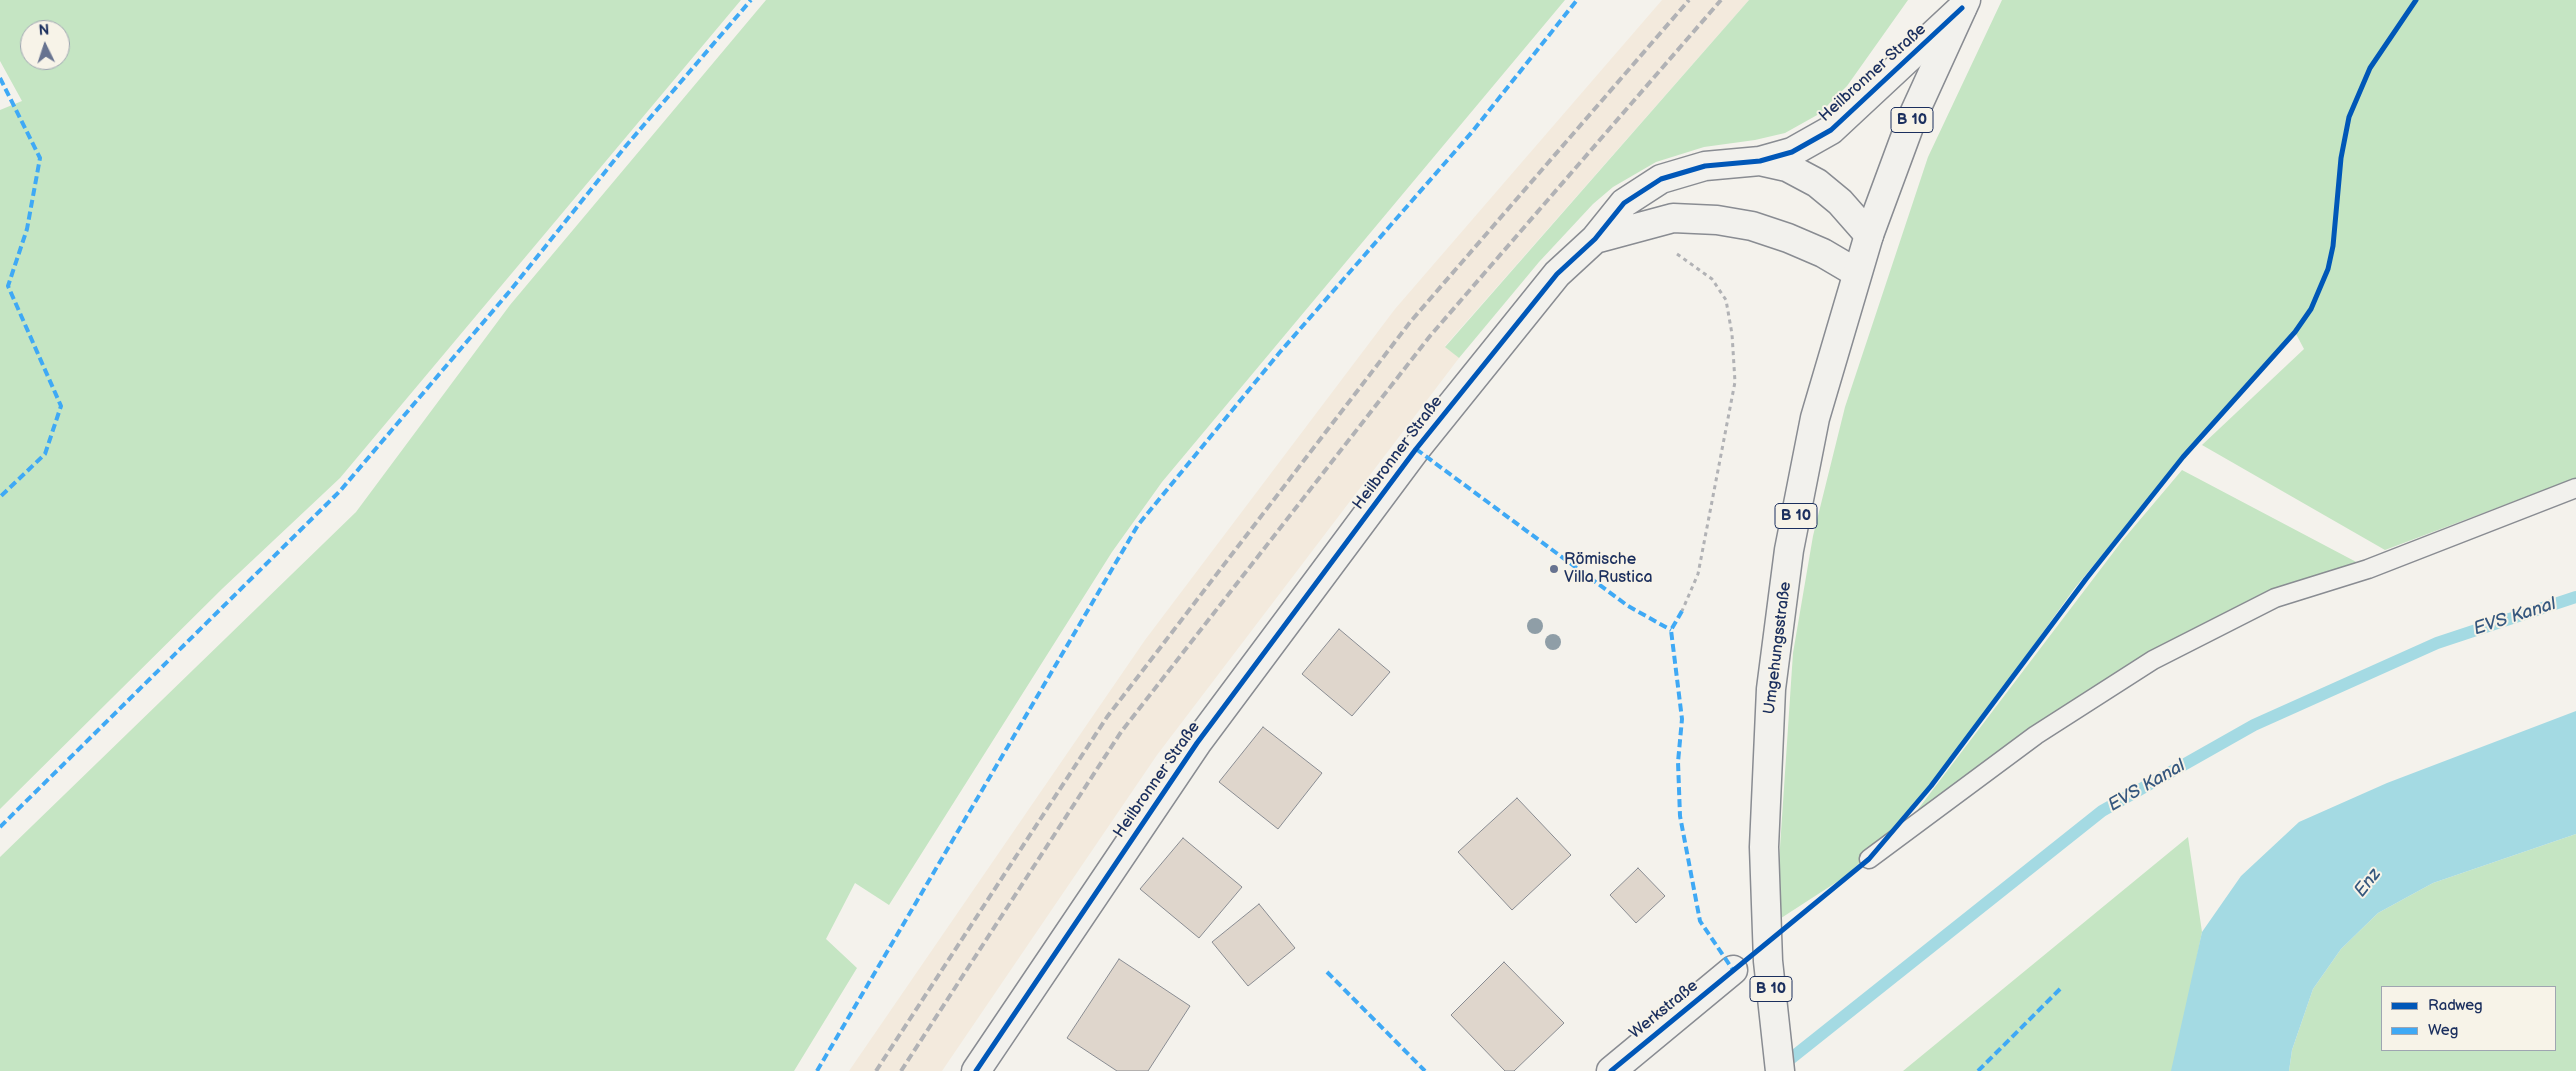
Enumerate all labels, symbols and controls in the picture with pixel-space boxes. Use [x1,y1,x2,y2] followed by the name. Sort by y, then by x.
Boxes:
[20,20,70,70] north arrow
[1816,20,1930,126] street label: Heilbronner Straße
[38,22,50,39] text: N
[1891,108,1933,132] road number: B 10
[1349,392,1447,514] street label: Heilbronner Straße
[1775,504,1817,528] road number: B 10
[1564,550,1652,588] place label: Römische Villa Rustica
[1548,563,1560,575] marker: Römische Villa Rustica
[1760,581,1796,715] street label: Umgehungsstraße
[2471,594,2559,640] water label: EVS Kanal
[1110,718,1204,842] street label: Heilbronner Straße
[2105,755,2189,817] water label: EVS Kanal
[2350,864,2386,902] water label: Enz
[1750,976,1792,1002] road number: B 10
[1626,977,1702,1043] street label: Werkstraße
[2381,986,2556,1051] legend
[2428,996,2483,1015] text: Radweg
[2428,1021,2458,1040] text: Weg

